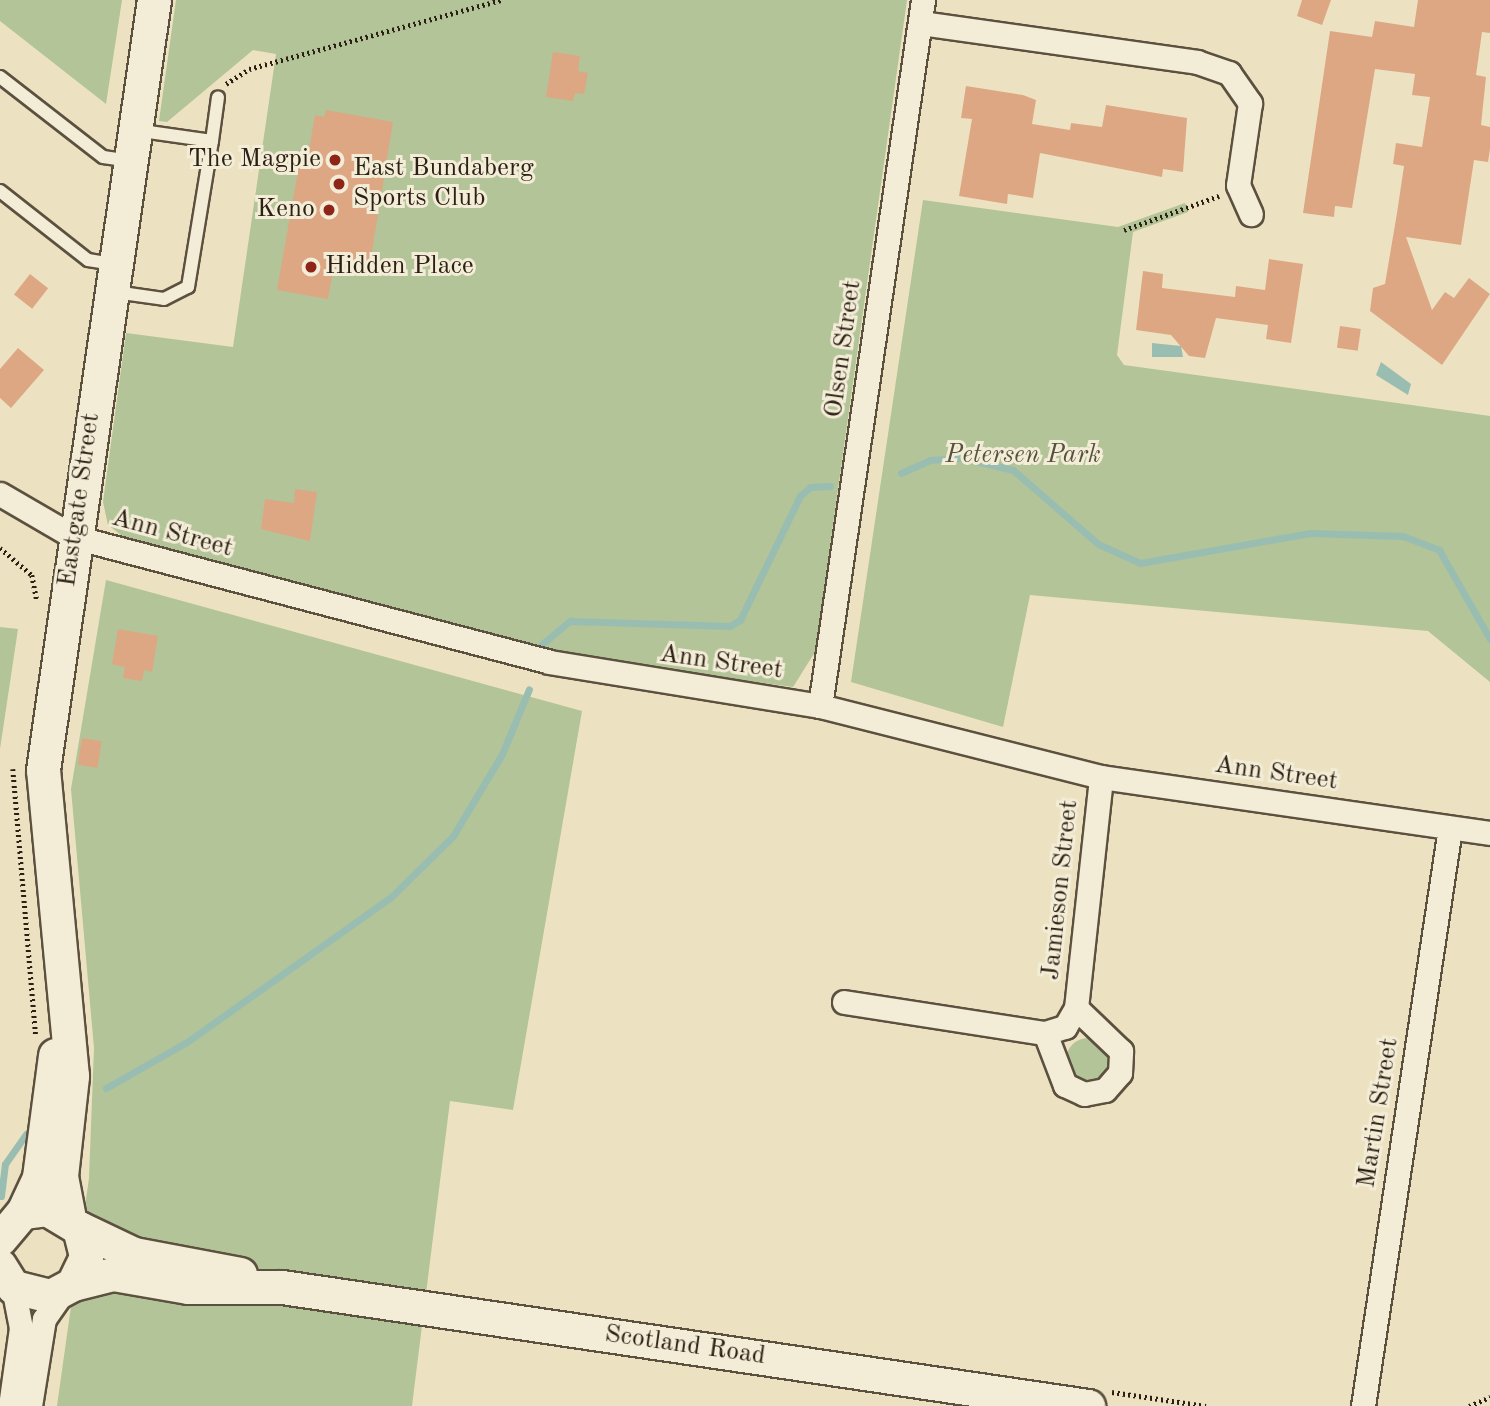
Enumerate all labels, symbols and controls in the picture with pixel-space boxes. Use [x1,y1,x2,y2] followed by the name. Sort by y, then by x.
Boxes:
[188,144,321,176] place label: The Magpie
[327,152,343,168] marker: The Magpie
[353,153,534,214] place label: East Bundaberg Sports Club
[331,176,347,192] marker: East Bundaberg Sports Club
[256,194,315,226] place label: Keno
[321,202,337,218] marker: Keno
[325,251,474,283] place label: Hidden Place
[303,259,319,275] marker: Hidden Place
[819,278,869,420] street label: Olsen Street
[52,411,108,589] street label: Eastgate Street
[945,440,1101,472] park label: Petersen Park
[108,503,236,565] street label: Ann Street
[657,639,785,687] street label: Ann Street
[1212,750,1340,798] street label: Ann Street
[1036,798,1086,982] street label: Jamieson Street
[1352,1036,1406,1190] street label: Martin Street
[603,1319,767,1373] street label: Scotland Road

